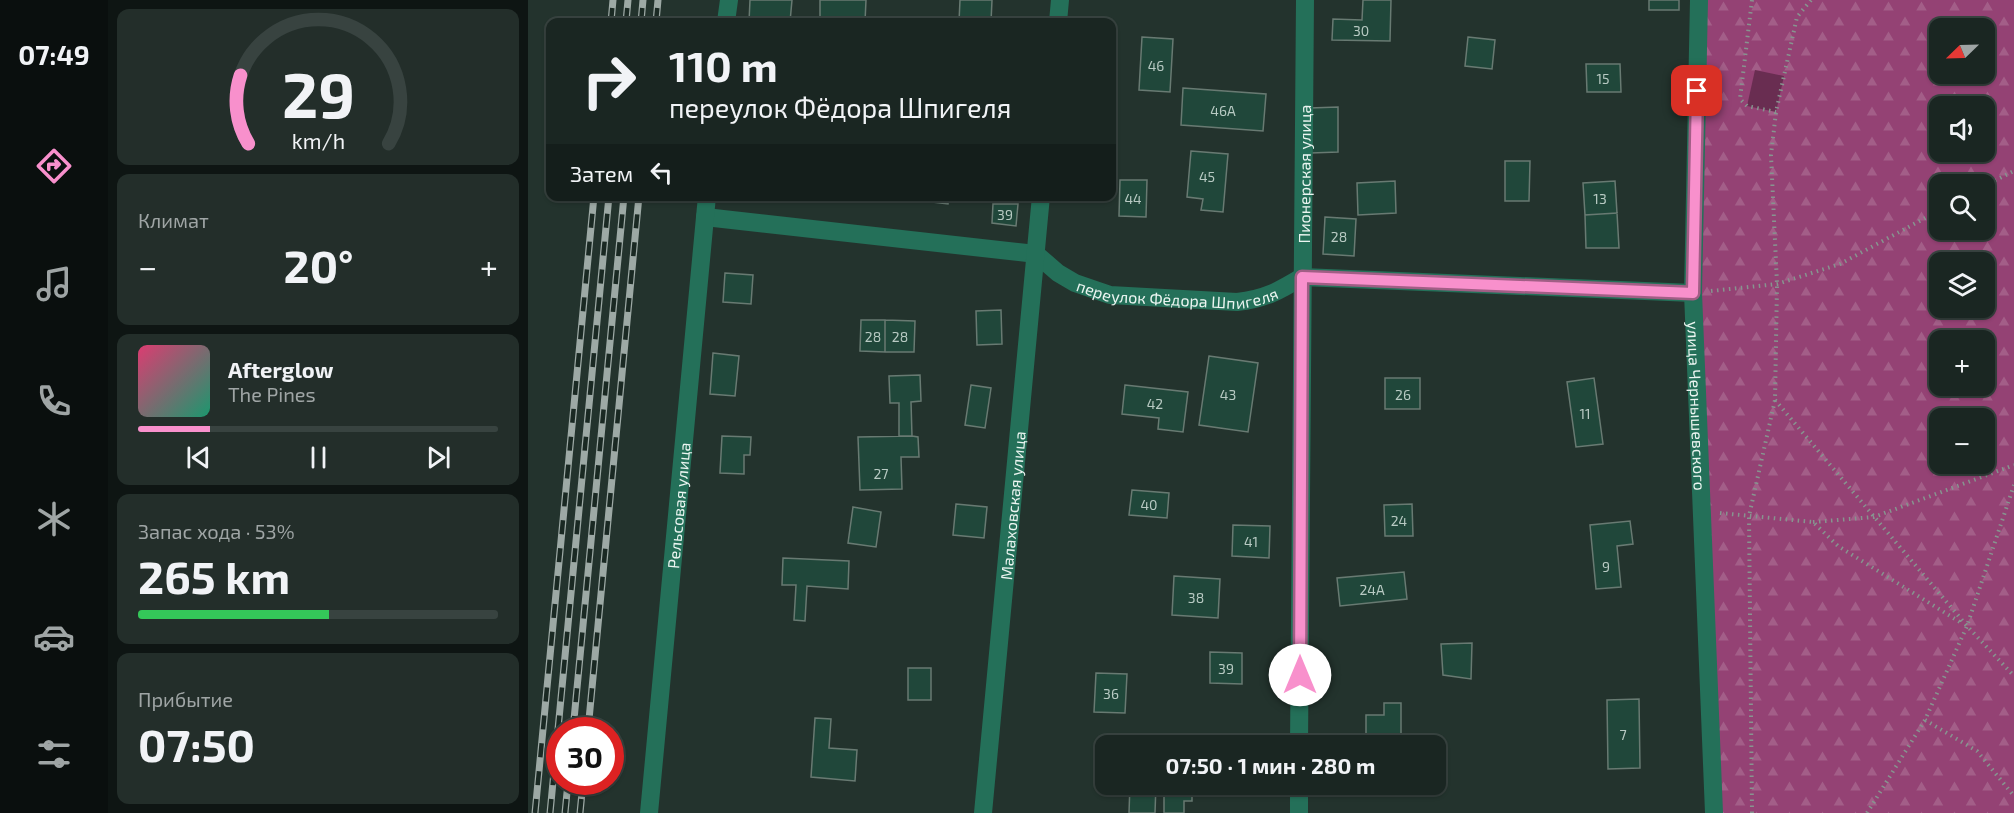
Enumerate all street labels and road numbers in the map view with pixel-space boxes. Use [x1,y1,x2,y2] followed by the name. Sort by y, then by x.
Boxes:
[1294,105,1314,244] street label: Пионерская улица
[1074,275,1281,312] street label: переулок Фёдора Шпигеля
[1684,321,1710,491] street label: улица Чернышевского
[995,430,1028,581] street label: Малаховская улица
[663,441,693,569] street label: Рельсовая улица

